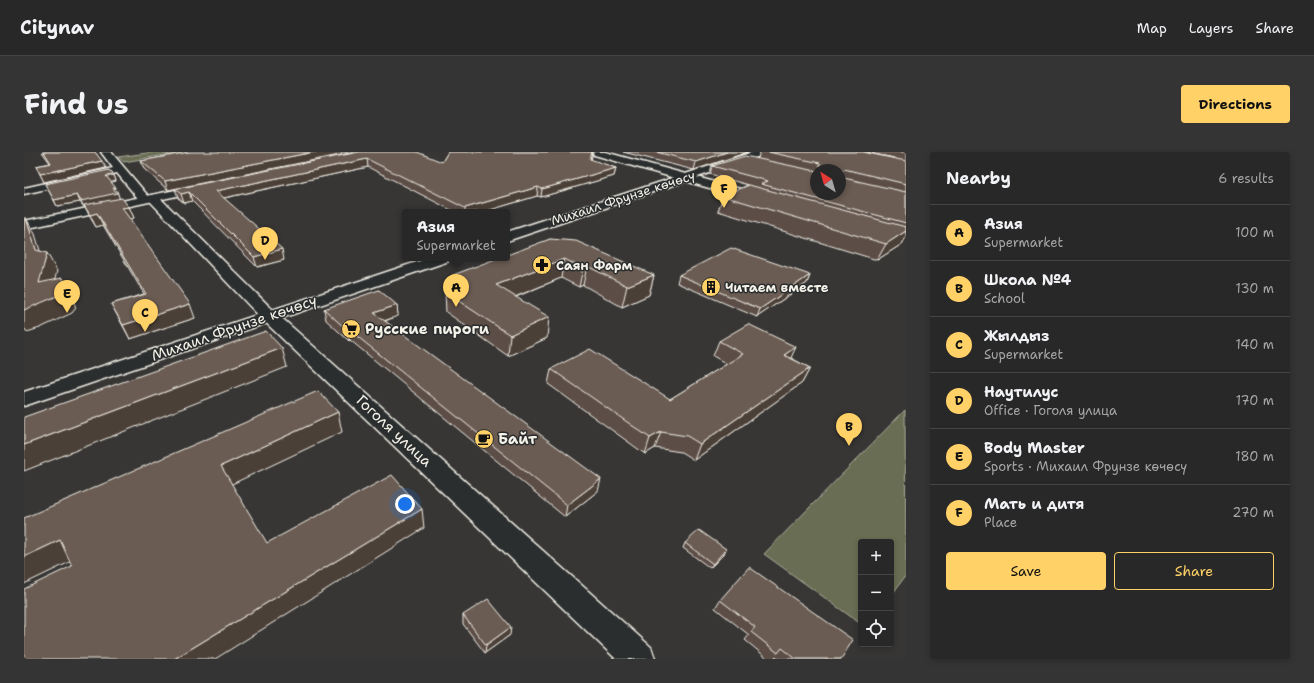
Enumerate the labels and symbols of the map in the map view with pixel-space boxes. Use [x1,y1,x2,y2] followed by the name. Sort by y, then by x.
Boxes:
[810,164,846,200] north arrow
[549,167,697,229] street label: Михаил Фрунзе көчөсү
[711,175,737,208] pin: F
[252,227,278,260] pin: D
[531,254,553,276] pharmacy icon: Саян Фарм
[556,257,633,274] place label: Саян Фарм
[443,274,469,307] pin: A
[700,276,722,298] building icon: Читаем вместе
[725,279,829,296] place label: Читаем вместе
[54,280,80,313] pin: E
[149,290,320,366] street label: Михаил Фрунзе көчөсү
[132,299,158,332] pin: C
[340,318,362,340] supermarket icon: Русские пироги
[365,319,490,339] place label: Русские пироги
[352,391,437,472] street label: Гоголя улица
[836,413,862,446] pin: B
[473,428,495,450] cafe icon: Байт
[498,429,537,449] place label: Байт
[395,494,415,514] your location

